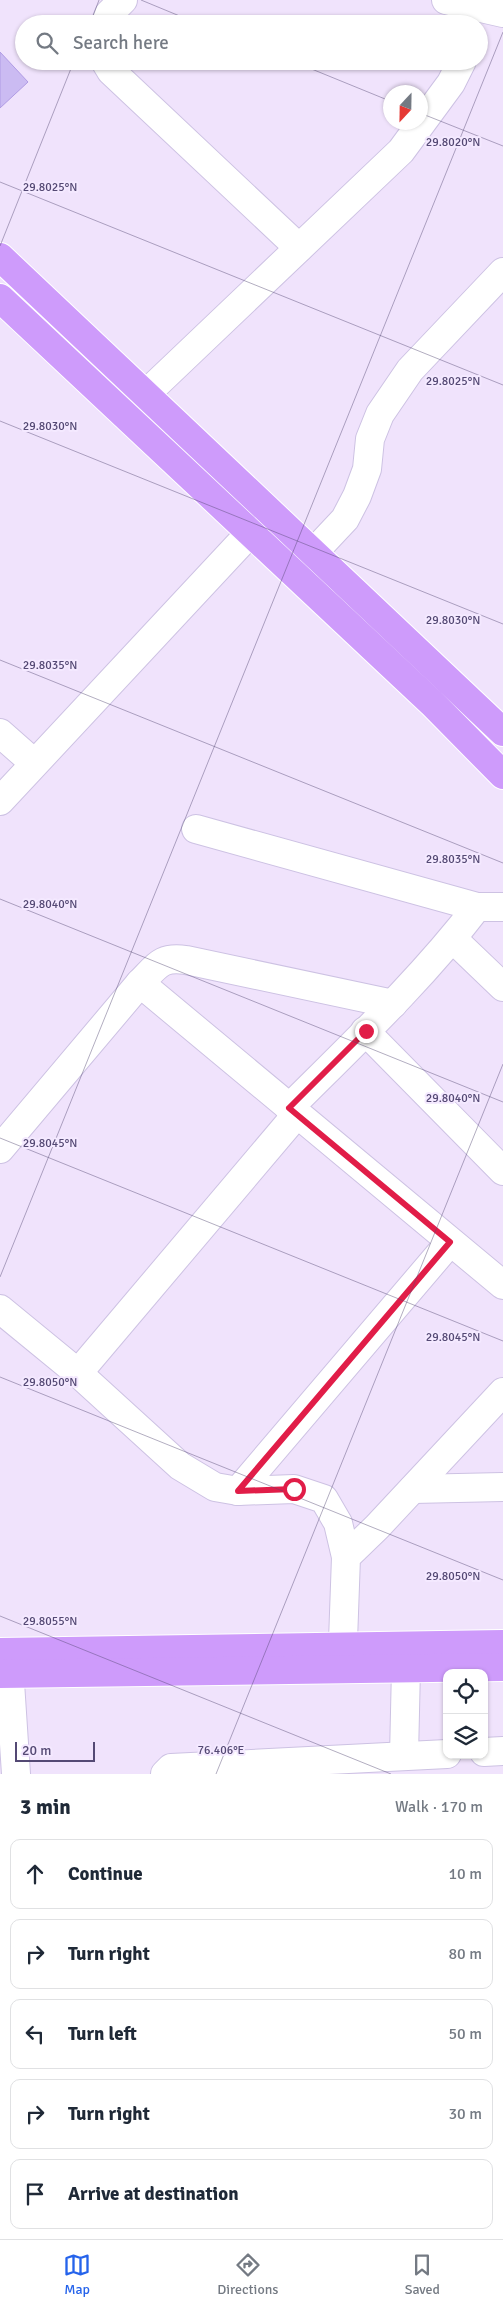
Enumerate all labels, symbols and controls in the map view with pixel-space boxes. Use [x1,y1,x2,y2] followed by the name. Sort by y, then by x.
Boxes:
[15,15,488,70] search box
[33,29,61,57] icon: search
[73,31,169,55] text: Search here
[383,85,428,130] north arrow
[426,135,480,150] text: 29.8020°N
[23,180,77,195] text: 29.8025°N
[426,374,480,389] text: 29.8025°N
[23,419,77,434] text: 29.8030°N
[426,613,480,628] text: 29.8030°N
[23,658,77,673] text: 29.8035°N
[426,852,480,867] text: 29.8035°N
[23,897,77,912] text: 29.8040°N
[355,1020,378,1043] route end
[426,1091,480,1106] text: 29.8040°N
[23,1136,77,1151] text: 29.8045°N
[426,1330,480,1345] text: 29.8045°N
[23,1375,77,1390] text: 29.8050°N
[283,1478,306,1501] route start
[426,1569,480,1584] text: 29.8050°N
[23,1614,77,1629] text: 29.8055°N
[443,1669,488,1759] map controls
[443,1669,488,1714] button: locate
[443,1714,488,1759] button: layers
[15,1739,95,1762] scale bar
[22,1742,51,1759] text: 20 m
[198,1743,245,1758] text: 76.406°E
[20,1794,71,1820] text: 3 min
[395,1797,483,1817] text: Walk · 170 m
[21,1860,49,1888] icon: ahead
[68,1862,143,1886] text: Continue
[448,1864,482,1884] text: 10 m
[21,1940,49,1968] icon: right
[68,1942,150,1966] text: Turn right
[448,1944,482,1964] text: 80 m
[21,2020,49,2048] icon: left
[68,2022,137,2046] text: Turn left
[448,2024,482,2044] text: 50 m
[21,2100,49,2128] icon: right
[68,2102,150,2126] text: Turn right
[448,2104,482,2124] text: 30 m
[21,2180,49,2208] icon: arrive
[68,2182,239,2206] text: Arrive at destination
[63,2251,91,2298] tab: Map
[217,2251,278,2298] tab: Directions
[405,2251,440,2298] tab: Saved

